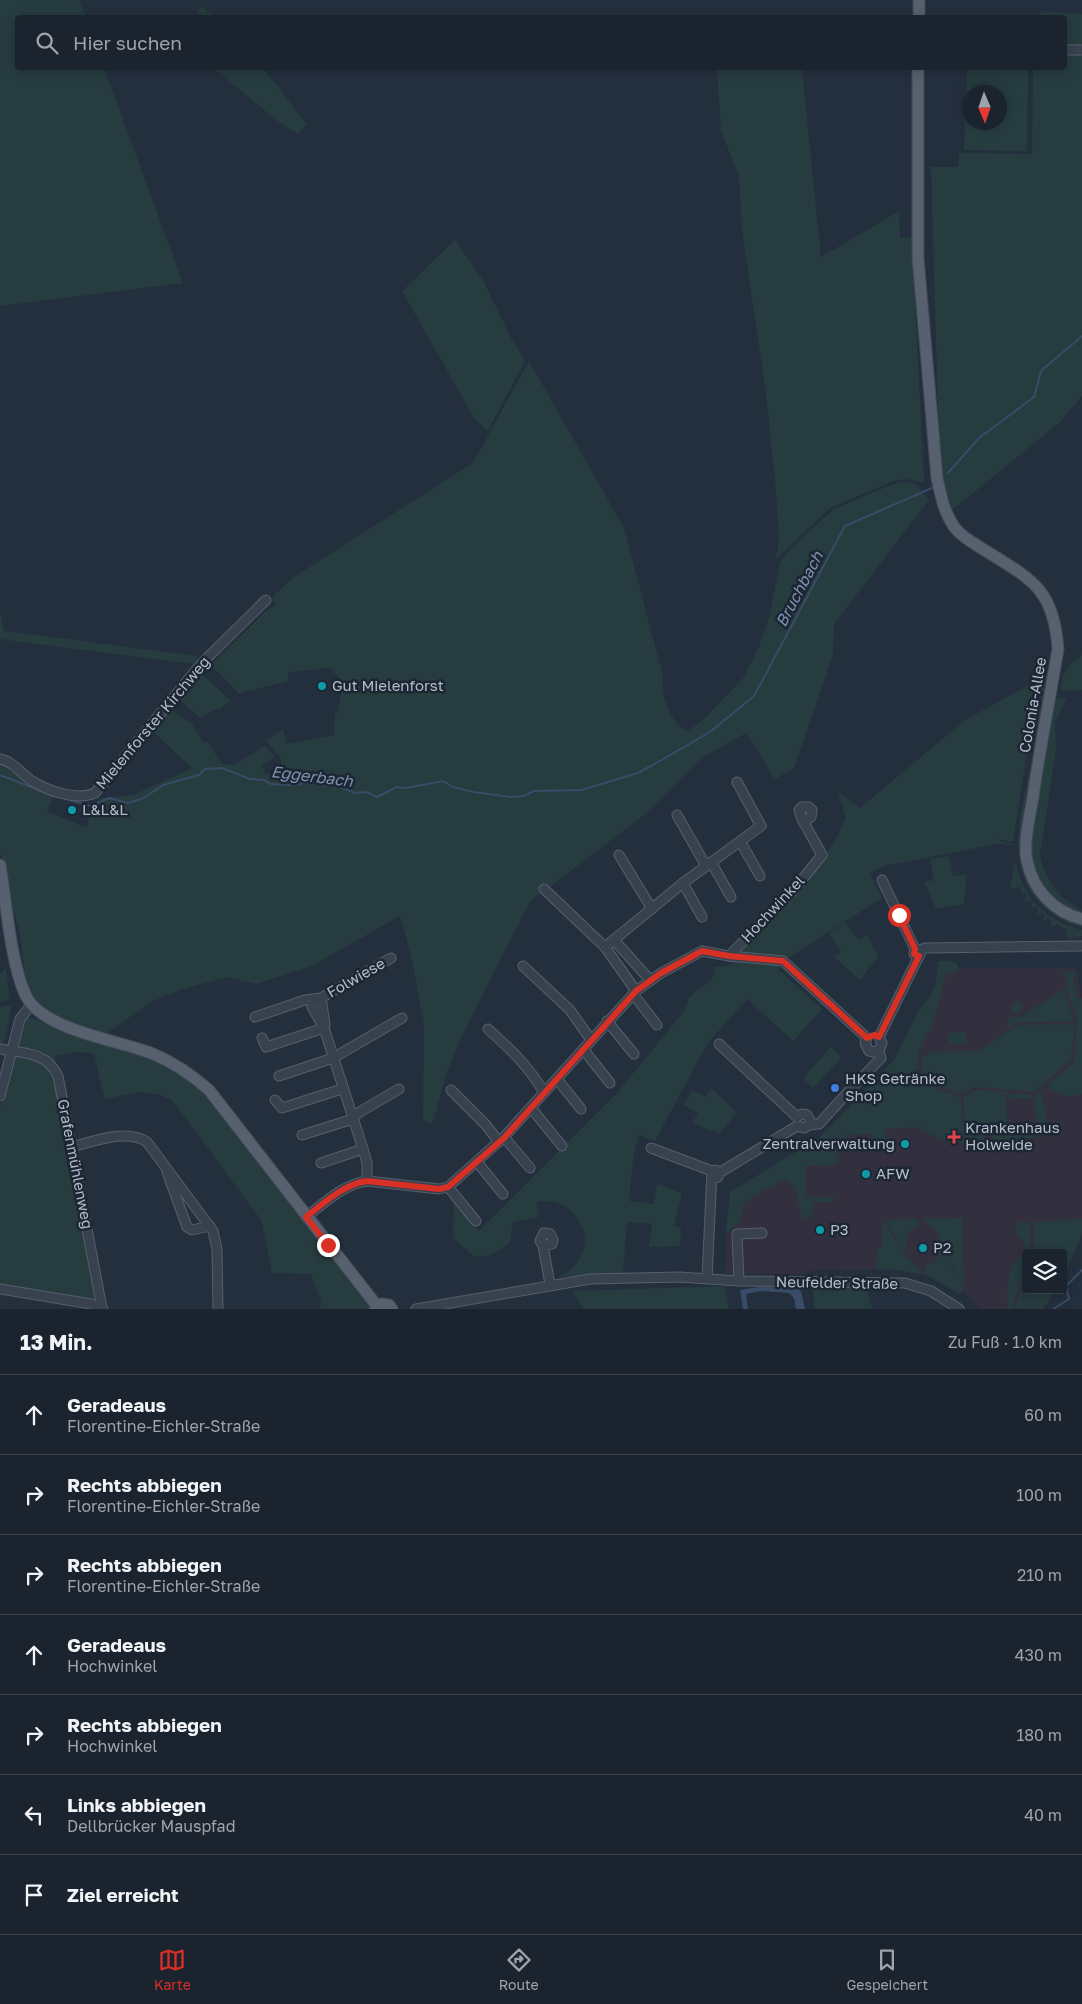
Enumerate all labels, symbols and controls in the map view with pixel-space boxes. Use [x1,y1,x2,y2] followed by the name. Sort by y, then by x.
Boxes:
[15,15,1067,70] search box
[33,29,61,57] icon: search
[73,31,182,54] text: Hier suchen
[962,85,1007,130] north arrow
[771,547,828,630] water label: Bruchbach
[91,652,213,792] street label: Mielenforster Kirchweg
[1015,655,1049,754] street label: Colonia-Allee
[332,676,444,694] place label: Gut Mielenforst
[316,680,328,692] marker: Gut Mielenforst
[270,761,355,791] water label: Eggerbach
[82,800,128,818] place label: L&L&L
[66,804,78,816] marker: L&L&L
[737,871,808,945] street label: Hochwinkel
[888,904,911,927] route start
[323,953,388,1001] street label: Folwiese
[845,1069,946,1104] place label: HKS Getränke Shop
[829,1082,841,1094] marker: HKS Getränke Shop
[55,1097,97,1230] street label: Grafenmühlenweg
[965,1118,1060,1153] place label: Krankenhaus Holweide
[947,1130,961,1144] marker: Krankenhaus Holweide
[763,1134,895,1152] place label: Zentralverwaltung
[899,1138,911,1150] marker: Zentralverwaltung
[876,1164,910,1182] place label: AFW
[860,1168,872,1180] marker: AFW
[830,1220,849,1238] place label: P3
[814,1224,826,1236] marker: P3
[317,1234,340,1257] route end
[933,1238,952,1256] place label: P2
[917,1242,929,1254] marker: P2
[1022,1249,1067,1294] map controls
[1022,1249,1067,1294] button: layers
[776,1272,899,1292] street label: Neufelder Straße
[20,1329,93,1355] text: 13 Min.
[948,1332,1062,1352] text: Zu Fuß · 1.0 km
[67,1393,166,1416] text: Geradeaus
[20,1401,48,1429] icon: ahead
[1024,1405,1062,1425] text: 60 m
[67,1416,260,1436] text: Florentine-Eichler-Straße
[67,1473,222,1496] text: Rechts abbiegen
[20,1481,48,1509] icon: right
[1016,1485,1062,1505] text: 100 m
[67,1496,260,1516] text: Florentine-Eichler-Straße
[67,1553,222,1576] text: Rechts abbiegen
[20,1561,48,1589] icon: right
[1017,1565,1062,1585] text: 210 m
[67,1576,260,1596] text: Florentine-Eichler-Straße
[67,1633,166,1656] text: Geradeaus
[20,1641,48,1669] icon: ahead
[1015,1645,1062,1665] text: 430 m
[67,1656,157,1676] text: Hochwinkel
[67,1713,222,1736] text: Rechts abbiegen
[20,1721,48,1749] icon: right
[1016,1725,1062,1745] text: 180 m
[67,1736,157,1756] text: Hochwinkel
[67,1793,206,1816] text: Links abbiegen
[20,1801,48,1829] icon: left
[1024,1805,1062,1825] text: 40 m
[67,1816,235,1836] text: Dellbrücker Mauspfad
[20,1881,48,1909] icon: arrive
[67,1883,179,1906] text: Ziel erreicht
[154,1946,191,1993] tab: Karte
[499,1946,539,1993] tab: Route
[846,1946,928,1993] tab: Gespeichert

